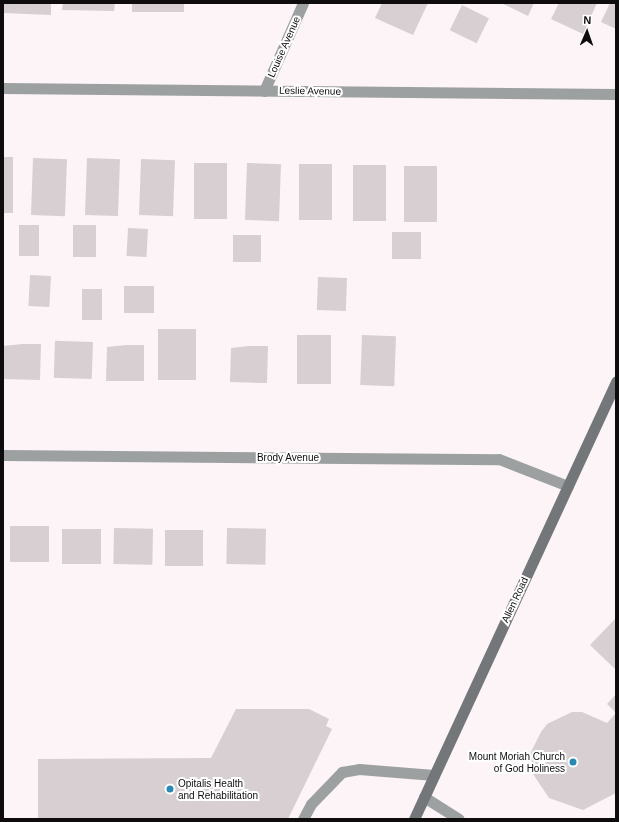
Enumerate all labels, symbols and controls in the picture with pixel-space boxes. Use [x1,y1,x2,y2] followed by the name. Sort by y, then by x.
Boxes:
[567,12,607,52] north arrow
[265,14,303,80] street label: Louise Avenue
[583,14,592,26] text: N
[279,84,341,98] street label: Leslie Avenue
[257,452,319,464] street label: Brody Avenue
[499,575,531,625] street label: Allen Road
[469,750,565,774] place label: Mount Moriah Church of God Holiness
[568,757,578,767] marker: Mount Moriah Church of God Holiness
[178,777,258,800] place label: Opitalis Health and Rehabilitation
[165,784,175,794] marker: Opitalis Health and Rehabilitation

